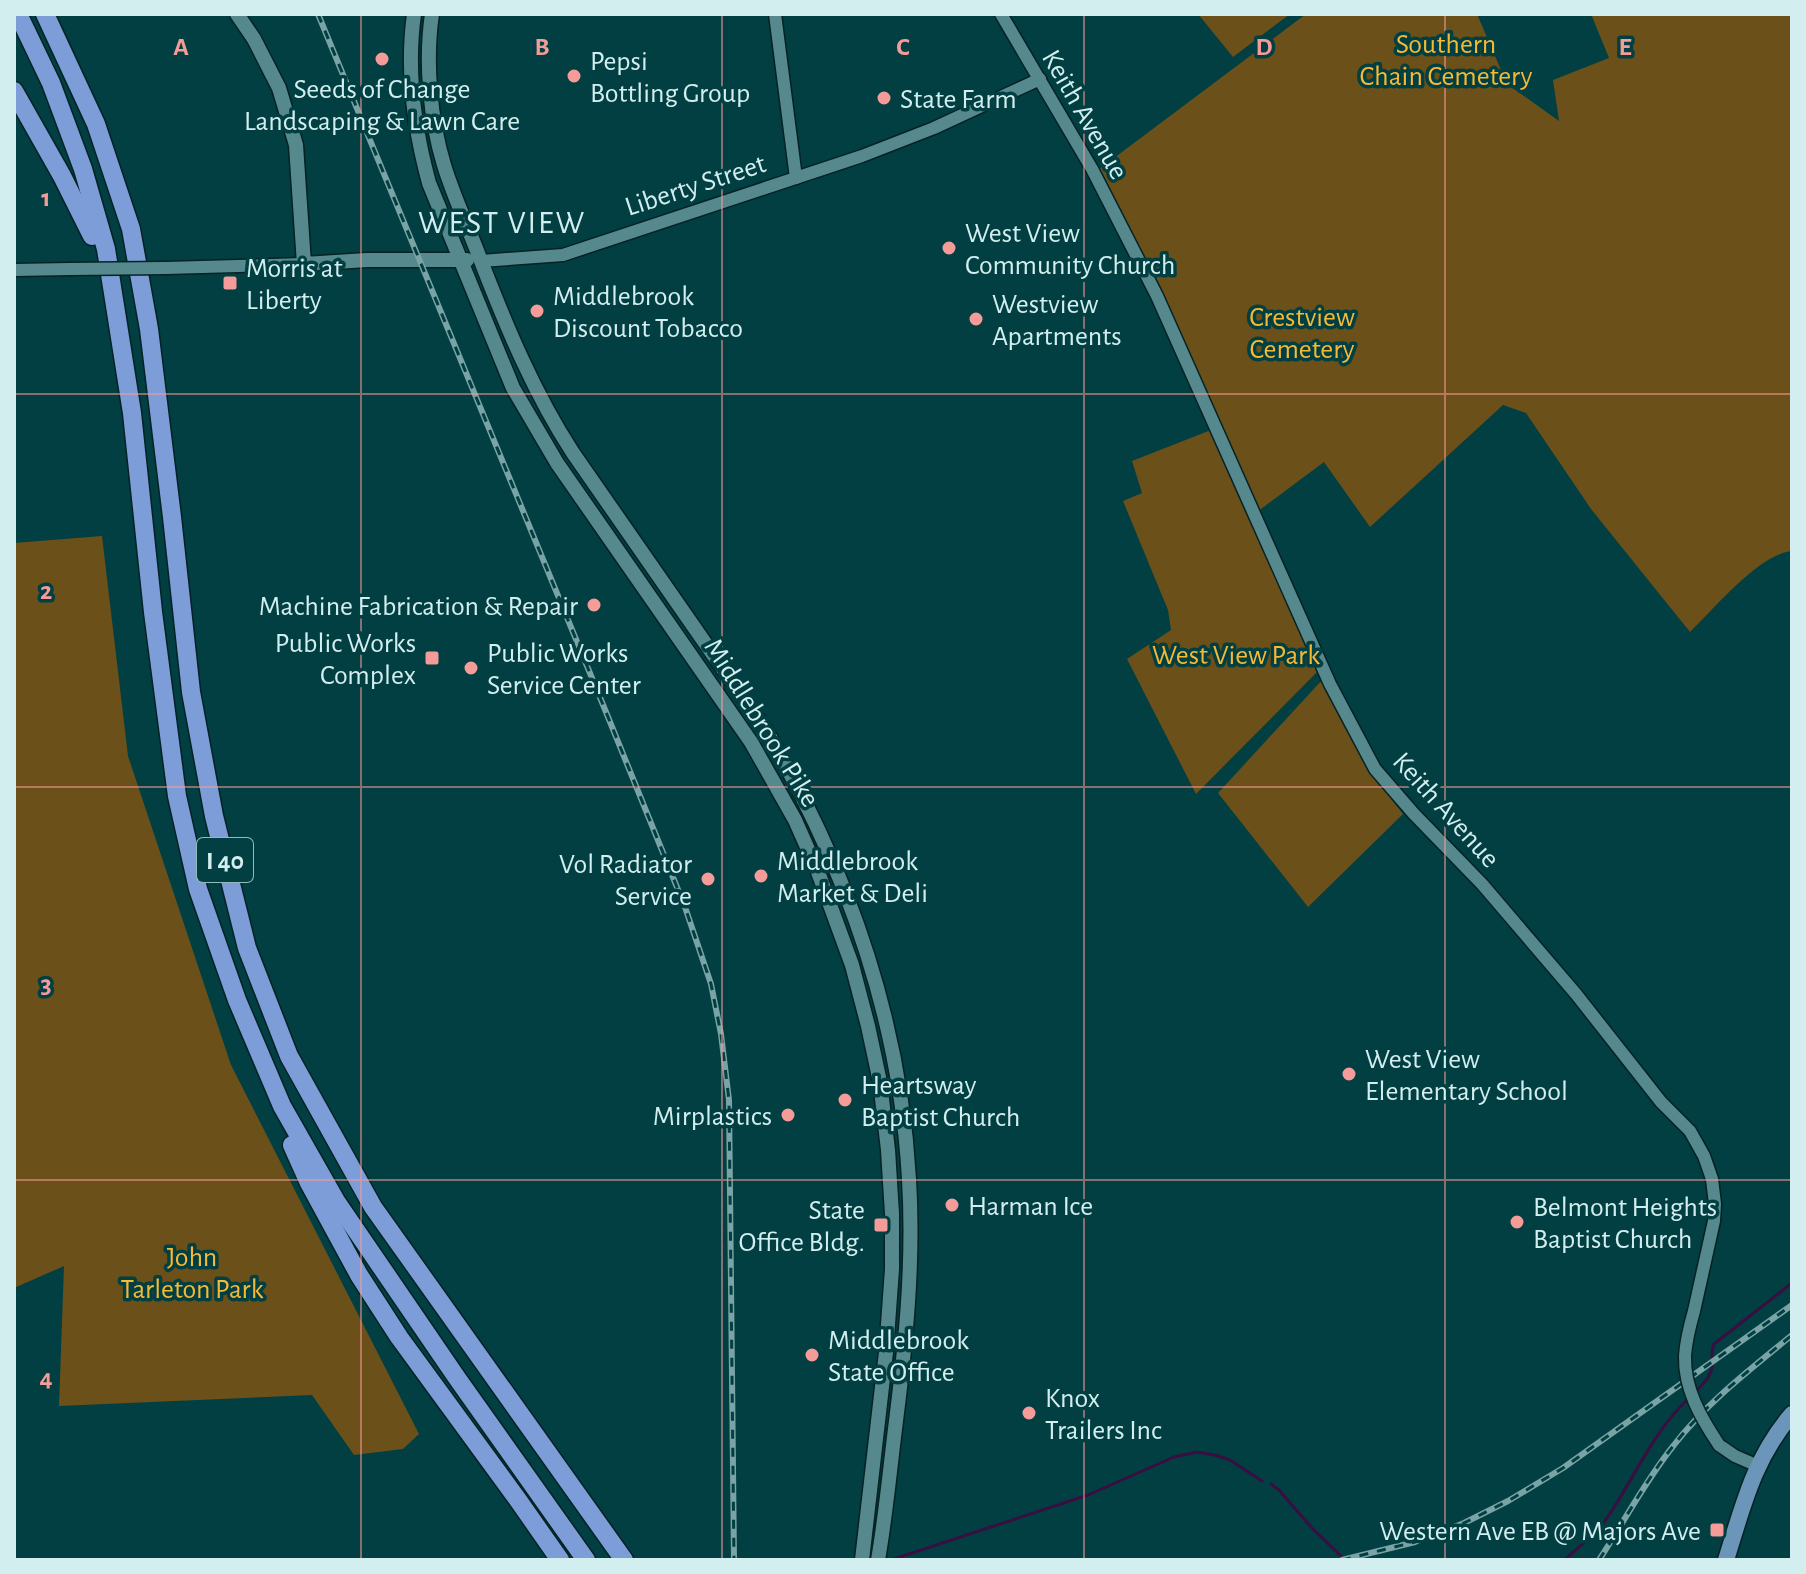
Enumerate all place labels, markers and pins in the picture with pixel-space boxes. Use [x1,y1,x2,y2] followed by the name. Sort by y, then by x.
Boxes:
[590,48,750,108] place label: Pepsi Bottling Group
[373,50,391,68] marker: Seeds of Change Landscaping & Lawn Care
[565,67,583,85] marker: Pepsi Bottling Group
[244,76,520,136] place label: Seeds of Change Landscaping & Lawn Care
[900,86,1017,114] place label: State Farm
[875,89,893,107] marker: State Farm
[965,220,1175,280] place label: West View Community Church
[940,239,958,257] marker: West View Community Church
[246,255,343,315] place label: Morris at Liberty
[221,274,239,292] marker: Morris at Liberty
[553,283,743,343] place label: Middlebrook Discount Tobacco
[992,291,1122,351] place label: Westview Apartments
[528,302,546,320] marker: Middlebrook Discount Tobacco
[967,310,985,328] marker: Westview Apartments
[259,593,578,621] place label: Machine Fabrication & Repair
[585,596,603,614] marker: Machine Fabrication & Repair
[275,630,416,690] place label: Public Works Complex
[487,640,641,700] place label: Public Works Service Center
[423,649,441,667] marker: Public Works Complex
[462,659,480,677] marker: Public Works Service Center
[777,848,928,908] place label: Middlebrook Market & Deli
[559,851,692,911] place label: Vol Radiator Service
[752,867,770,885] marker: Middlebrook Market & Deli
[699,870,717,888] marker: Vol Radiator Service
[1365,1046,1568,1106] place label: West View Elementary School
[1340,1065,1358,1083] marker: West View Elementary School
[861,1072,1020,1132] place label: Heartsway Baptist Church
[836,1091,854,1109] marker: Heartsway Baptist Church
[653,1103,772,1131] place label: Mirplastics
[779,1106,797,1124] marker: Mirplastics
[968,1193,1093,1221] place label: Harman Ice
[1533,1194,1717,1254] place label: Belmont Heights Baptist Church
[943,1196,961,1214] marker: Harman Ice
[738,1197,865,1257] place label: State Office Bldg.
[1508,1213,1526,1231] marker: Belmont Heights Baptist Church
[872,1216,890,1234] marker: State Office Bldg.
[828,1327,969,1387] place label: Middlebrook State Office
[803,1346,821,1364] marker: Middlebrook State Office
[1045,1385,1162,1445] place label: Knox Trailers Inc
[1020,1404,1038,1422] marker: Knox Trailers Inc
[1379,1518,1701,1546] place label: Western Ave EB @ Majors Ave
[1708,1521,1726,1539] marker: Western Ave EB @ Majors Ave

